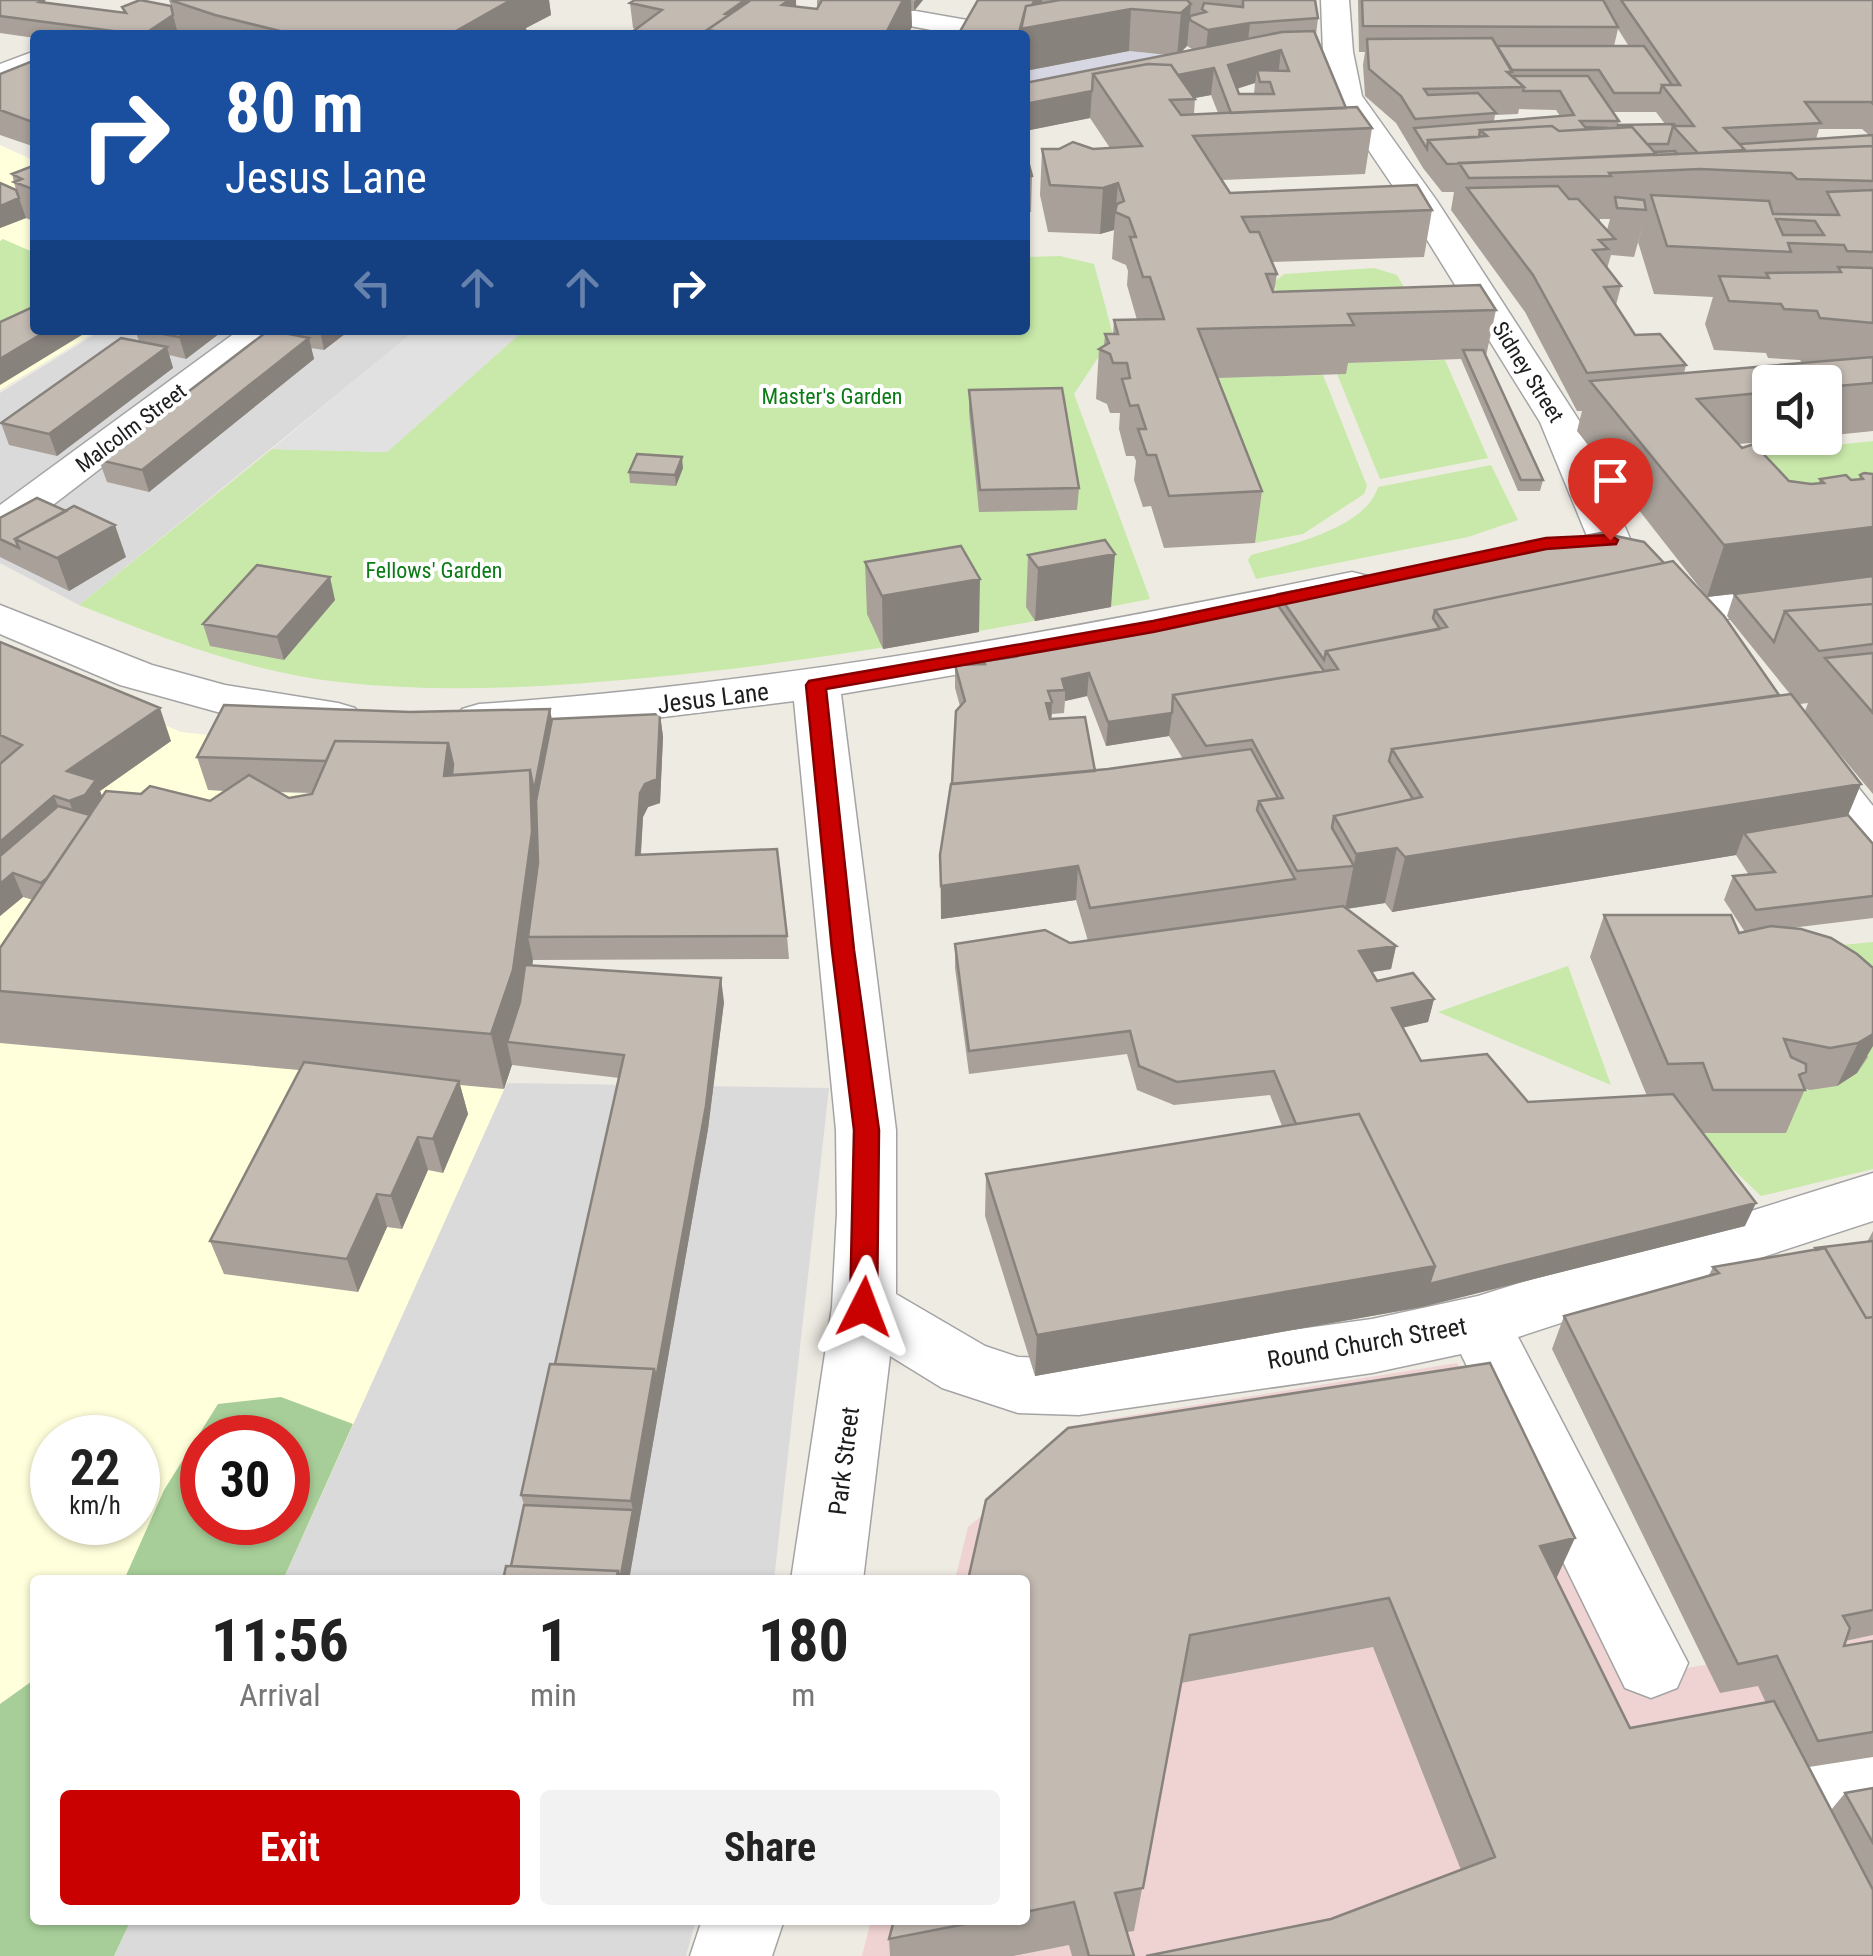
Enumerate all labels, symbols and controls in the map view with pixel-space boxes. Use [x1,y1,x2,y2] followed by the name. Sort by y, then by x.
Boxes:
[225,67,364,149] text: 80 m
[60,70,190,200] icon: right
[225,151,427,204] text: Jesus Lane
[345,260,400,315] icon: left
[450,260,505,315] icon: ahead
[555,260,610,315] icon: ahead
[660,260,715,315] icon: right
[1487,317,1569,427] street label: Sidney Street
[1752,365,1842,455] map controls
[1752,365,1842,455] button: sound
[71,378,191,478] street label: Malcolm Street
[762,384,902,409] park label: Master's Garden
[1568,438,1653,541] pin
[1583,453,1638,508] icon: arrive
[366,558,502,583] park label: Fellows' Garden
[656,677,770,719] street label: Jesus Lane
[812,1255,916,1359] position arrow
[1265,1311,1469,1375] street label: Round Church Street
[823,1405,865,1517] street label: Park Street
[180,1415,310,1545] speed limit sign: 30
[70,1439,120,1497] text: 22
[69,1491,121,1520] text: km/h
[211,1605,349,1676] text: 11:56
[538,1605,569,1676] text: 1
[758,1605,849,1676] text: 180
[239,1676,321,1714] text: Arrival
[530,1676,577,1714] text: min
[791,1676,815,1714] text: m
[60,1790,520,1905] button: Exit
[540,1790,1000,1905] button: Share

